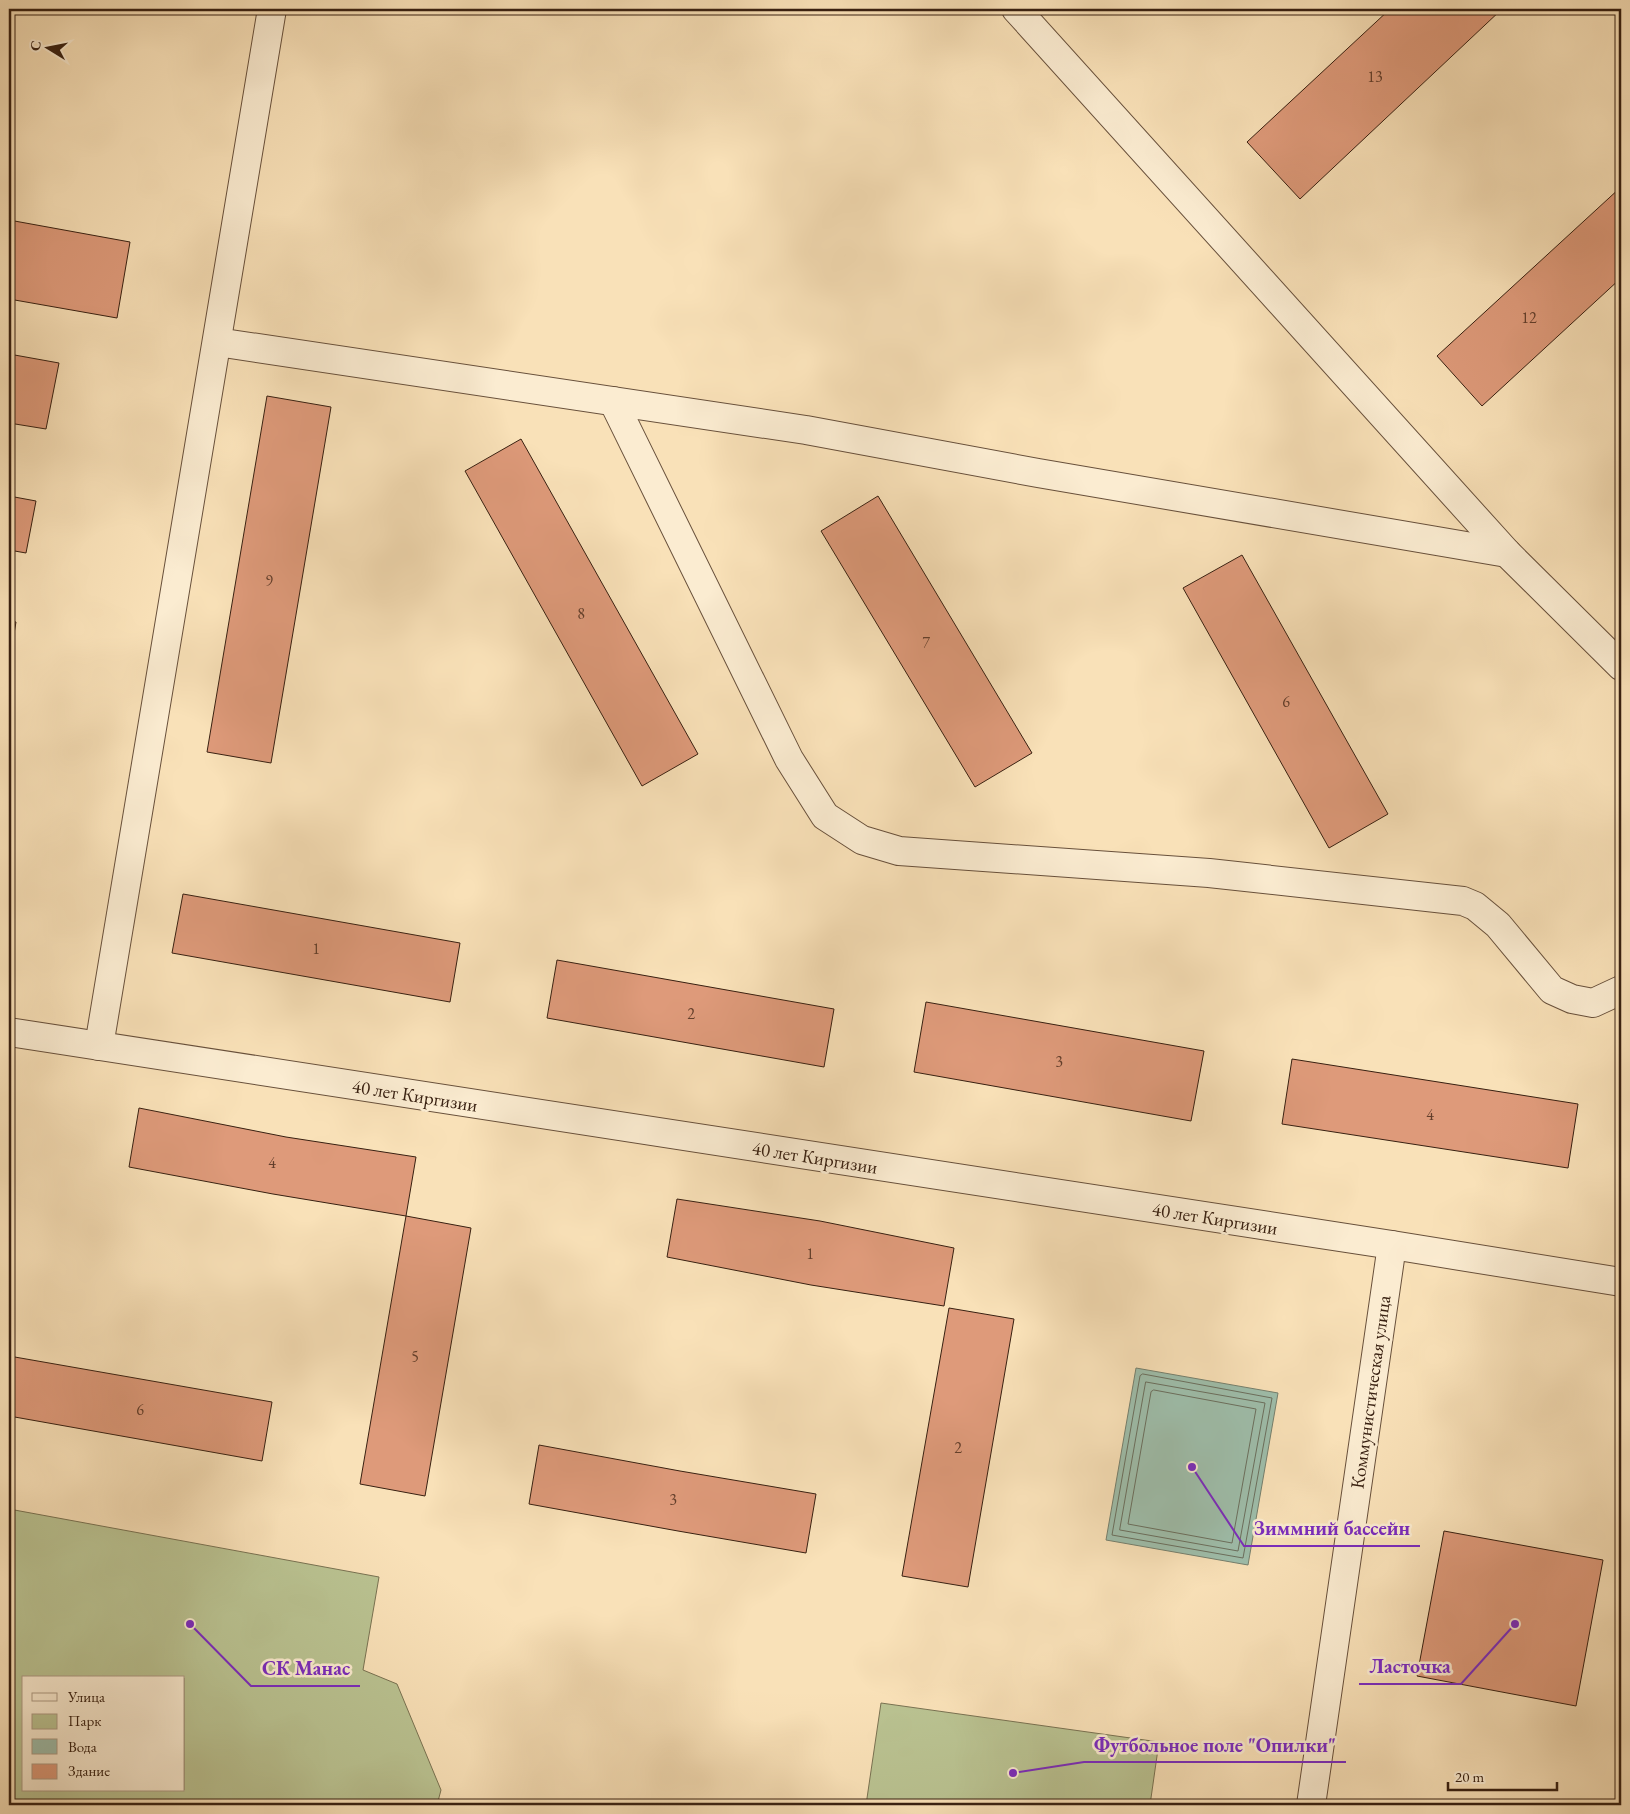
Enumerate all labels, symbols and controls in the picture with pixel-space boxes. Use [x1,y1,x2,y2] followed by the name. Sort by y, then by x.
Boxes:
[22,22,72,72] north arrow
[25,39,45,52] text: С
[1367,66,1383,87] house number: 13
[1521,307,1537,328] house number: 12
[265,570,273,591] house number: 9
[577,603,585,624] house number: 8
[922,632,930,653] house number: 7
[1282,691,1290,712] house number: 6
[312,938,320,959] house number: 1
[687,1003,695,1024] house number: 2
[1055,1051,1063,1072] house number: 3
[350,1073,479,1118] street label: 40 лет Киргизии
[1426,1104,1434,1125] house number: 4
[750,1135,879,1180] street label: 40 лет Киргизии
[268,1152,276,1173] house number: 4
[1150,1196,1279,1241] street label: 40 лет Киргизии
[806,1243,814,1264] house number: 1
[1345,1293,1397,1490] street label: Коммунистическая улица
[411,1346,419,1367] house number: 5
[136,1399,144,1420] house number: 6
[954,1437,962,1458] house number: 2
[669,1489,677,1510] house number: 3
[1244,1511,1420,1546] callout: Зиммний бассейн
[1254,1515,1411,1541] text: Зиммний бассейн
[1359,1649,1461,1684] callout: Ласточка
[251,1651,360,1686] callout: СК Манас
[1369,1653,1451,1679] text: Ласточка
[262,1655,350,1681] text: СК Манас
[22,1676,185,1792] legend
[67,1687,105,1706] text: Улица
[68,1711,101,1730] text: Парк
[1084,1727,1346,1762] callout: Футбольное поле "Опилки"
[1094,1732,1336,1758] text: Футбольное поле "Опилки"
[68,1737,97,1756] text: Вода
[1448,1759,1556,1791] scale bar
[68,1761,110,1780] text: Здание
[1455,1767,1484,1786] text: 20 m

